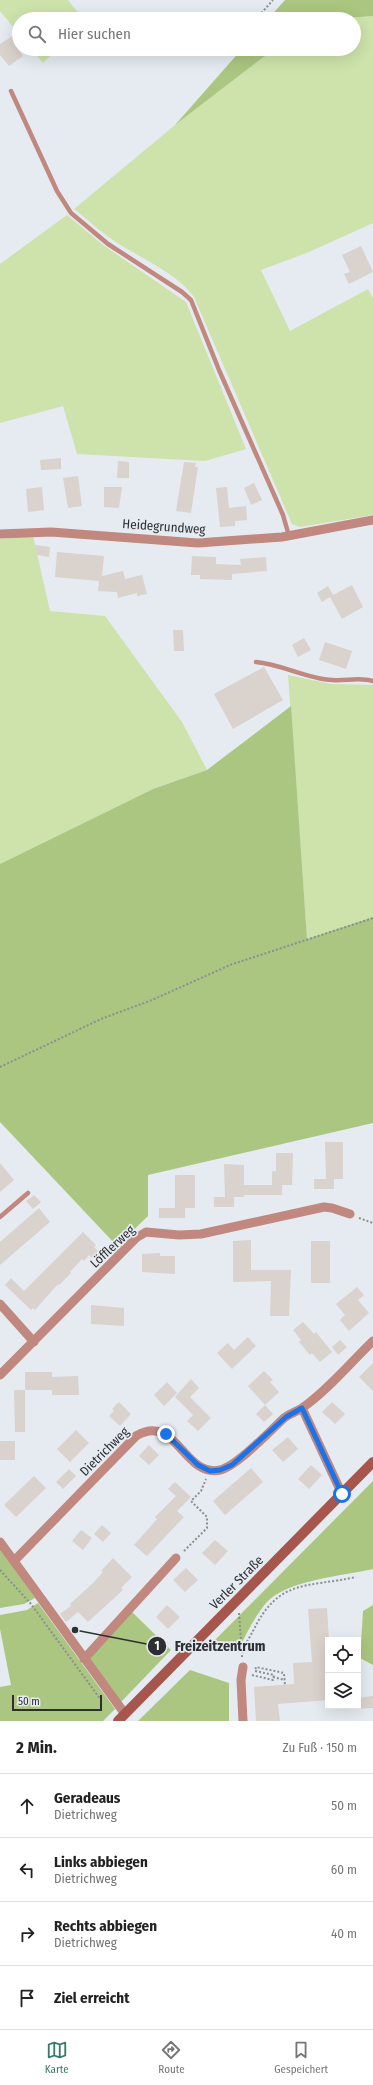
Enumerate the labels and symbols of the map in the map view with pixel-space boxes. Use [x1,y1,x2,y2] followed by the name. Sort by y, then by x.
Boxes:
[122,516,207,537] street label: Heidegrundweg
[87,1221,138,1271] street label: Löfflerweg
[77,1423,132,1479] street label: Dietrichweg
[157,1425,175,1443] route end
[333,1485,351,1503] route start
[207,1553,266,1612] street label: Verler Straße
[147,1633,273,1659] callout: Freizeitzentrum
[175,1638,266,1655] text: Freizeitzentrum
[154,1639,160,1653] text: 1
[12,1693,102,1712] scale bar

